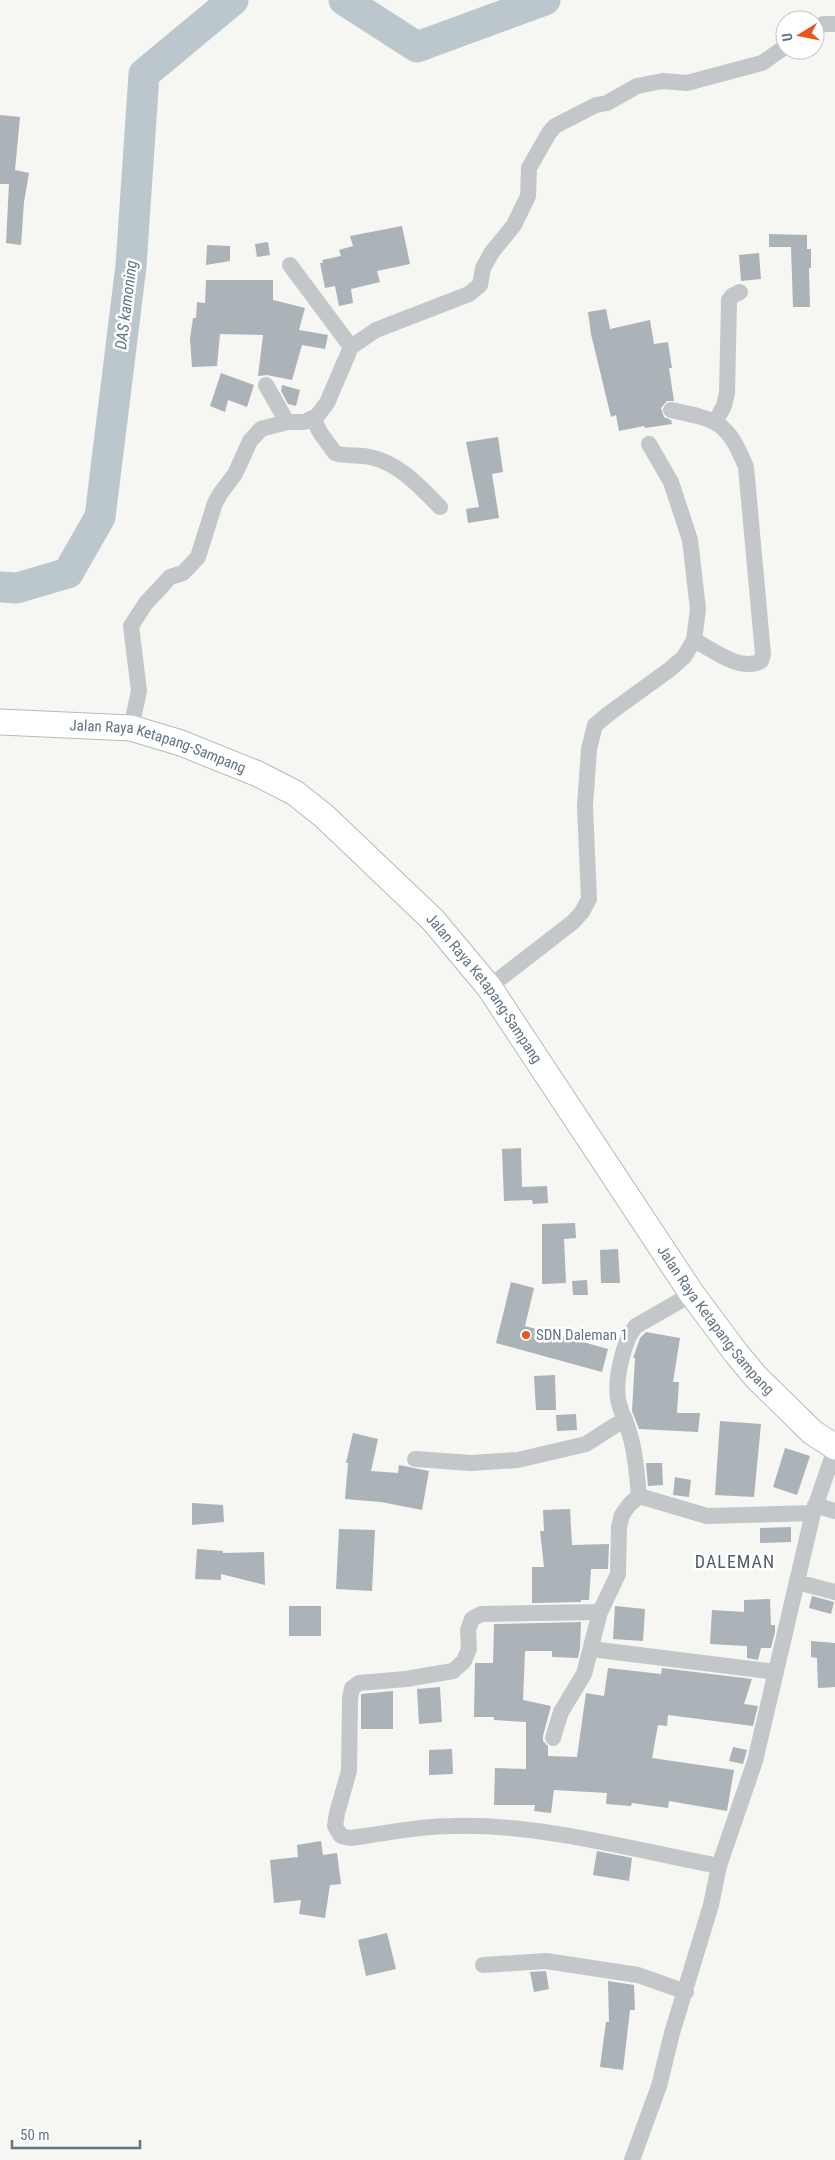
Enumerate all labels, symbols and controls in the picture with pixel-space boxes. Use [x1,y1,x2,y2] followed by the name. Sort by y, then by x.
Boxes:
[775,10,825,60] north arrow
[779,32,796,43] text: U
[111,259,141,351] water label: DAS kamoning
[69,716,248,777] street label: Jalan Raya Ketapang-Sampang
[422,909,546,1067] street label: Jalan Raya Ketapang-Sampang
[653,1242,778,1399] street label: Jalan Raya Ketapang-Sampang
[536,1326,628,1344] place label: SDN Daleman 1
[520,1329,532,1341] marker: SDN Daleman 1
[695,1551,775,1572] district label: DALEMAN
[12,2118,140,2150] scale bar
[20,2126,50,2144] text: 50 m

